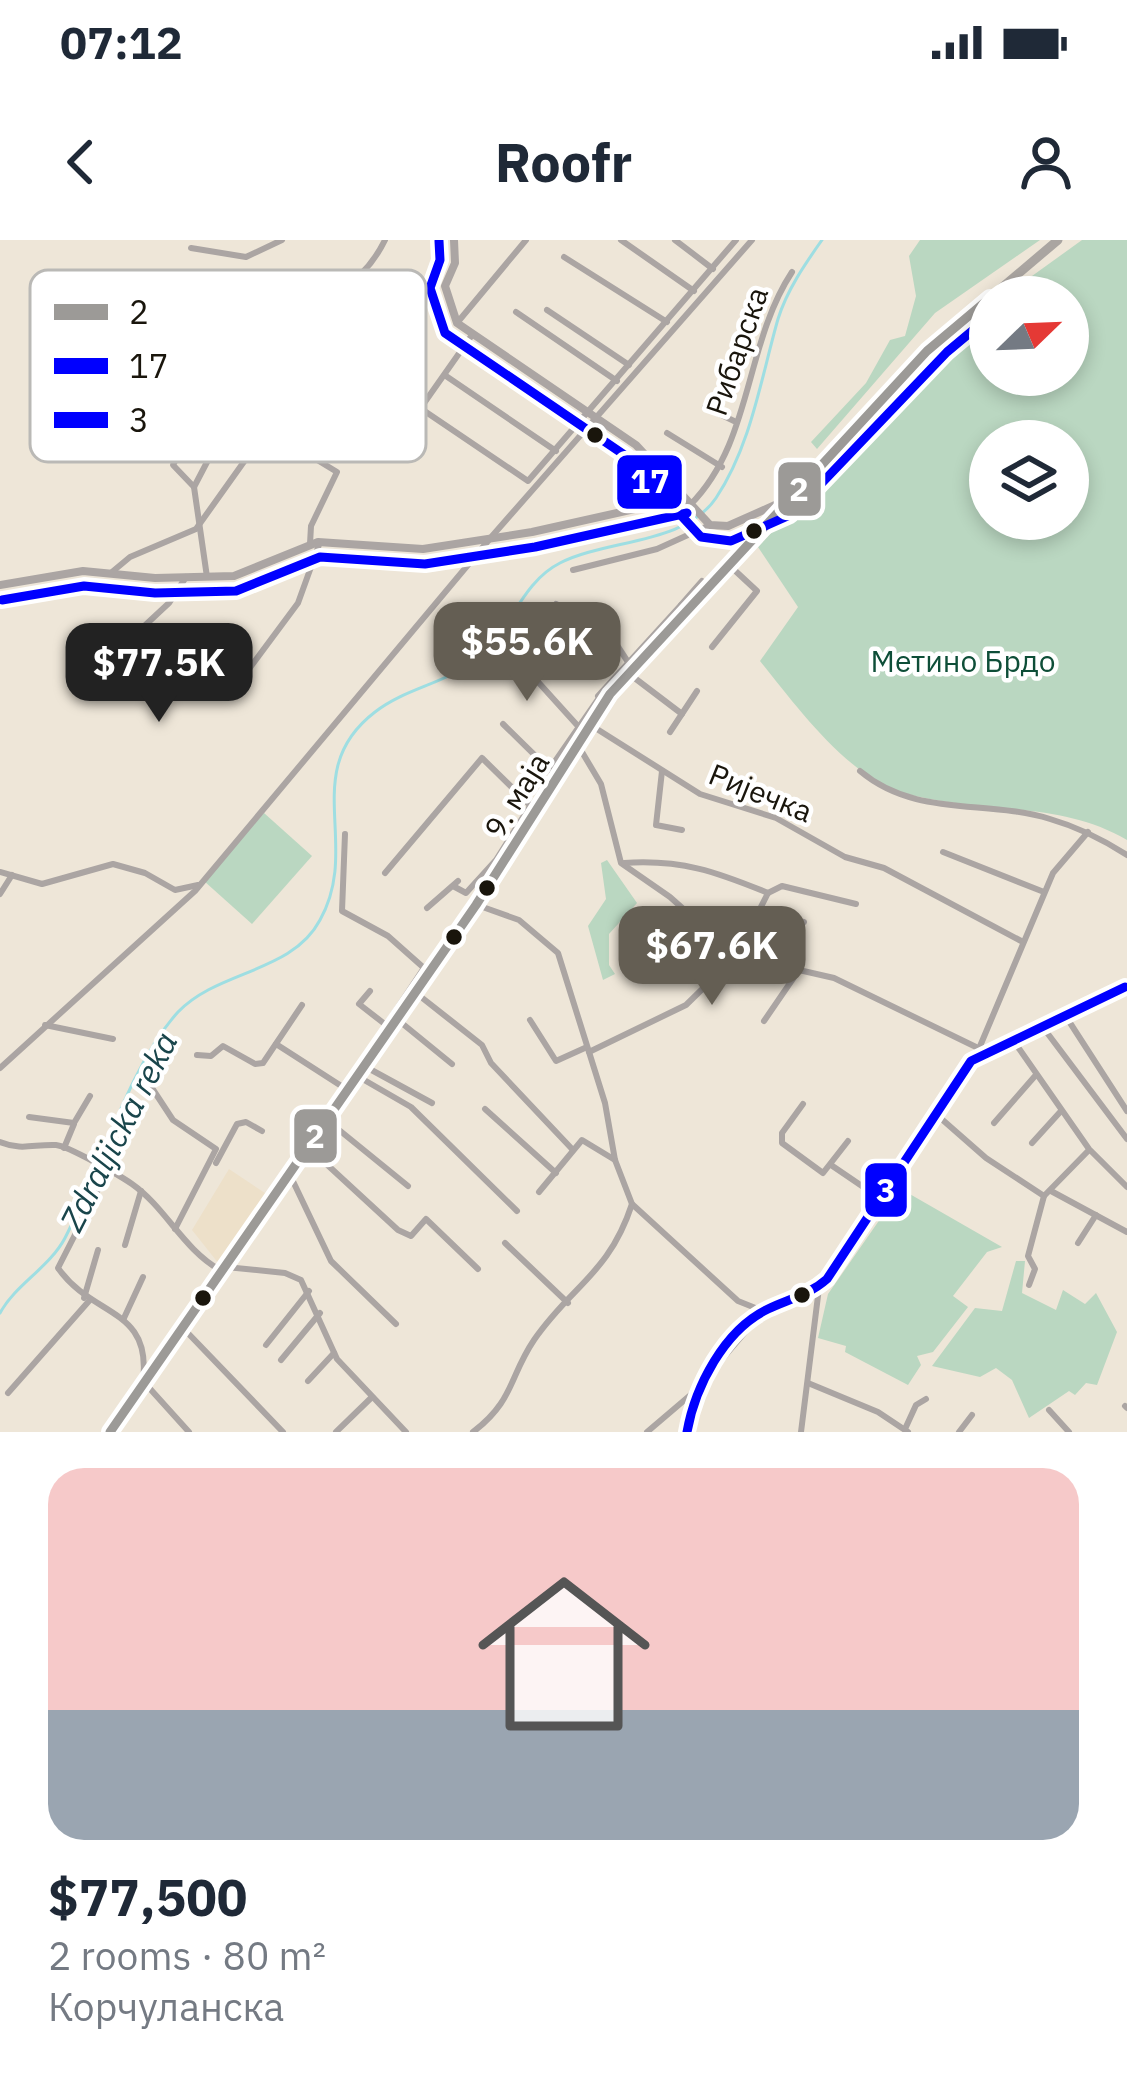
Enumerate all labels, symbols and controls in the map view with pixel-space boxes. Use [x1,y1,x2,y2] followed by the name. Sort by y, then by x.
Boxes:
[60,13,183,71] text: 07:12
[495,127,632,197] text: Roofr
[48,129,114,195] icon: back
[1013,129,1079,195] icon: person
[30,270,426,462] legend
[969,276,1089,396] north arrow
[969,276,1089,540] map controls
[696,282,776,420] street label: Рибарска
[129,290,149,333] text: 2
[129,344,169,387] text: 17
[129,398,149,441] text: 3
[969,420,1089,540] button: layers
[584,424,606,446] unlabelled marker
[615,453,684,511] line badge: 17
[630,459,670,502] text: 17
[776,460,823,518] line badge: 2
[789,467,809,510] text: 2
[743,520,765,542] unlabelled marker
[429,602,625,704] pin: $55.6K
[461,615,593,666] text: $55.6K
[61,623,257,725] pin: $77.5K
[93,636,225,687] text: $77.5K
[871,641,1055,680] park label: Метино Брдо
[475,745,557,845] street label: 9. маја
[704,754,818,830] street label: Ријечка
[476,877,498,899] unlabelled marker
[614,906,810,1008] pin: $67.6K
[646,919,778,970] text: $67.6K
[443,926,465,948] unlabelled marker
[49,1024,187,1239] water label: Zdraljicka reka
[292,1107,339,1165] line badge: 2
[305,1114,325,1157] text: 2
[863,1161,909,1219] line badge: 3
[876,1168,896,1211] text: 3
[791,1284,813,1306] unlabelled marker
[192,1287,214,1309] unlabelled marker
[456,1546,672,1762] icon: home
[48,1864,247,1930] text: $77,500
[48,1930,326,1981] text: 2 rooms · 80 m²
[48,1981,284,2032] text: Корчуланска

